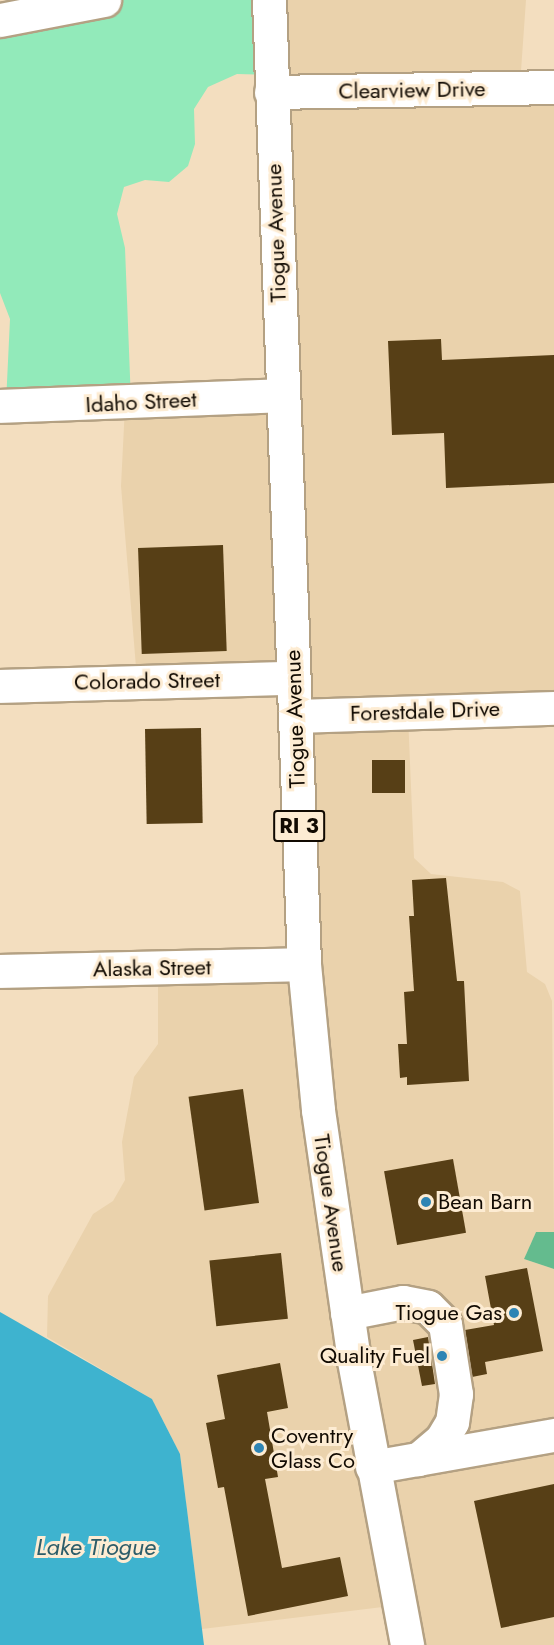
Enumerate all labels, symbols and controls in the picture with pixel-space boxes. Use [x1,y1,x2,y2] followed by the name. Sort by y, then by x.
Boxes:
[338,76,486,104] street label: Clearview Drive
[260,163,292,303] street label: Tiogue Avenue
[85,386,197,418] street label: Idaho Street
[279,649,311,789] street label: Tiogue Avenue
[74,667,220,695] street label: Colorado Street
[350,695,500,727] street label: Forestdale Drive
[272,808,326,844] road number: RI 3
[93,954,211,982] street label: Alaska Street
[308,1133,354,1273] street label: Tiogue Avenue
[438,1189,532,1215] place label: Bean Barn
[419,1195,433,1209] marker: Bean Barn
[396,1300,502,1326] place label: Tiogue Gas
[507,1306,521,1320] marker: Tiogue Gas
[320,1343,430,1369] place label: Quality Fuel
[435,1349,449,1363] marker: Quality Fuel
[271,1422,355,1474] place label: Coventry Glass Co
[252,1441,266,1455] marker: Coventry Glass Co
[36,1533,156,1561] water label: Lake Tiogue

